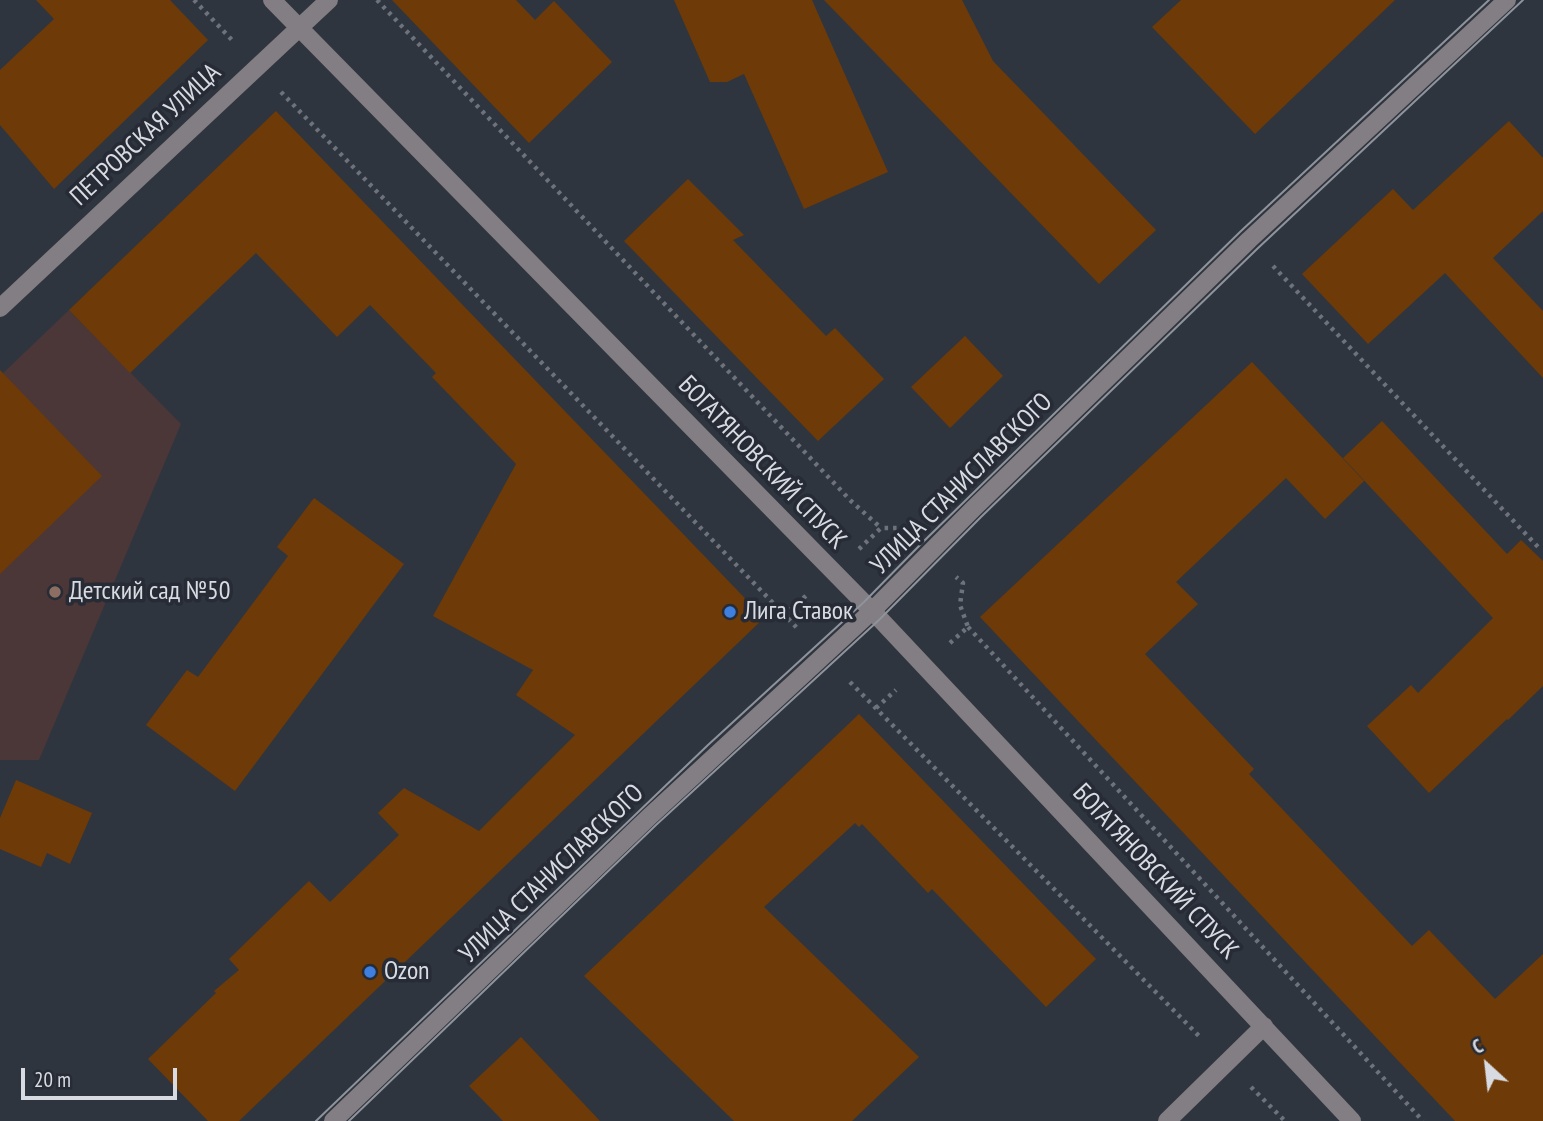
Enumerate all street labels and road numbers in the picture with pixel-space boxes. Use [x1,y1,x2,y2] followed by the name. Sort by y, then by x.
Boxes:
[64,57,228,213] street label: ПЕТРОВСКАЯ УЛИЦА
[671,370,853,556] street label: БОГАТЯНОВСКИЙ СПУСК
[865,387,1059,581] street label: УЛИЦА СТАНИСЛАВСКОГО
[453,778,651,970] street label: УЛИЦА СТАНИСЛАВСКОГО
[1066,778,1244,966] street label: БОГАТЯНОВСКИЙ СПУСК

